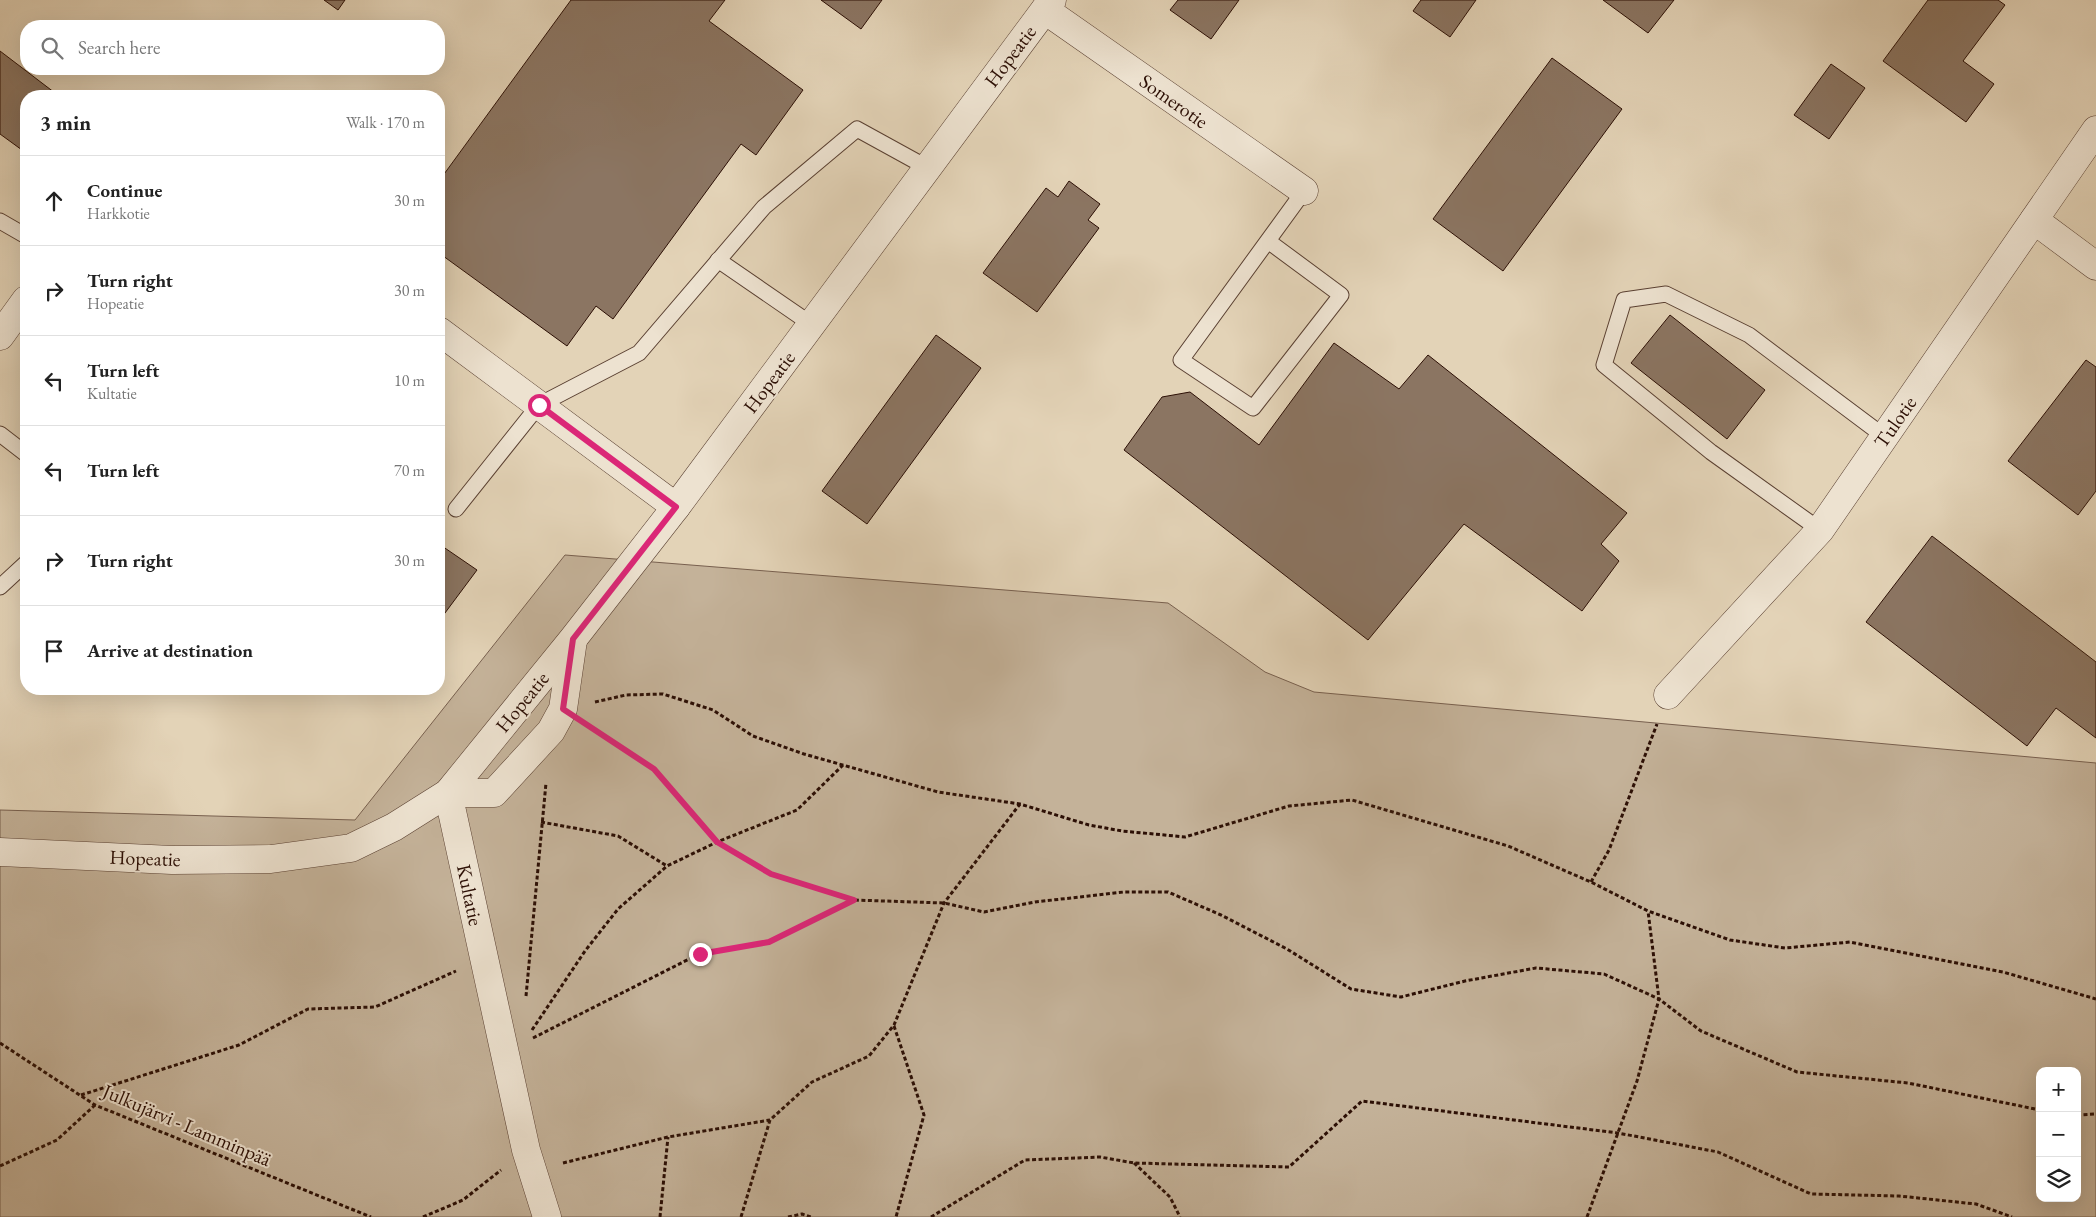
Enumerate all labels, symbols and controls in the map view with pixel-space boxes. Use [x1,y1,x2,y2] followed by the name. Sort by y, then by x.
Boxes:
[20,20,445,75] search box
[978,20,1042,92] street label: Hopeatie
[38,34,66,62] icon: search
[78,35,160,60] text: Search here
[1135,68,1214,134] street label: Somerotie
[40,109,91,136] text: 3 min
[346,112,425,133] text: Walk · 170 m
[87,178,162,203] text: Continue
[40,187,68,215] icon: ahead
[394,190,425,211] text: 30 m
[87,203,150,224] text: Harkkotie
[87,268,173,293] text: Turn right
[40,277,68,305] icon: right
[394,280,425,301] text: 30 m
[87,293,144,314] text: Hopeatie
[737,346,801,418] street label: Hopeatie
[87,358,159,383] text: Turn left
[40,367,68,395] icon: left
[394,370,425,391] text: 10 m
[87,383,137,404] text: Kultatie
[1868,391,1922,453] street label: Tulotie
[528,394,551,417] route start
[40,457,68,485] icon: left
[87,458,159,483] text: Turn left
[394,460,425,481] text: 70 m
[40,547,68,575] icon: right
[87,548,173,573] text: Turn right
[394,550,425,571] text: 30 m
[40,637,68,665] icon: arrive
[87,638,253,663] text: Arrive at destination
[489,666,555,738] street label: Hopeatie
[109,844,181,872] street label: Hopeatie
[451,862,489,928] street label: Kultatie
[689,943,712,966] route end
[2036,1067,2081,1202] map controls
[2036,1067,2081,1112] button: +
[97,1077,275,1172] street label: Julkujärvi - Lamminpää
[2036,1112,2081,1157] button: −
[2036,1157,2081,1202] button: layers

